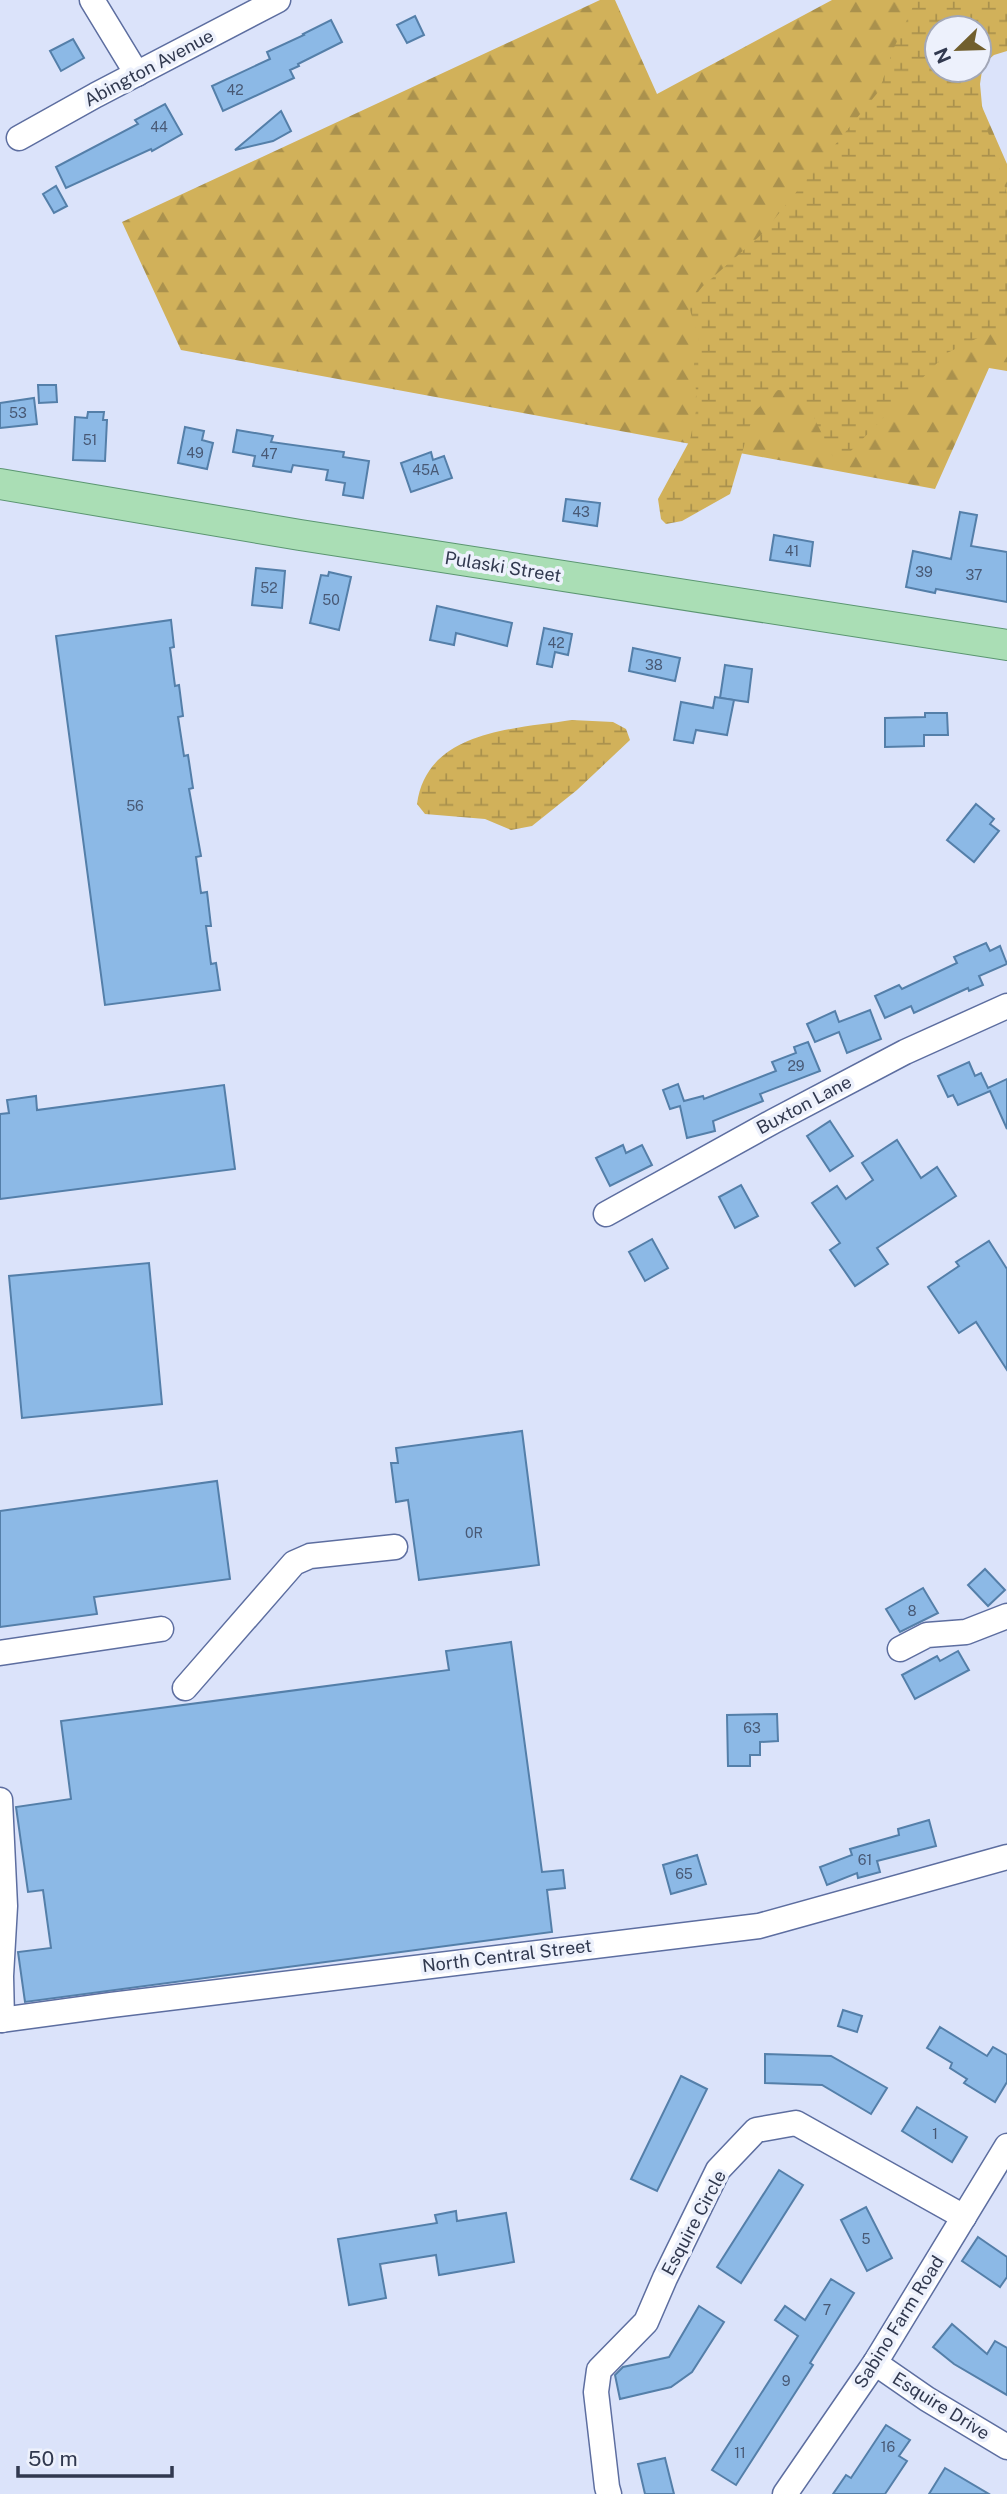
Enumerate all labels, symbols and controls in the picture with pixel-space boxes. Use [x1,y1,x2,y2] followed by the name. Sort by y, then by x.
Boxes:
[923,14,993,84] north arrow
[81,25,217,110] street label: Abington Avenue
[929,45,955,67] text: N
[226,82,244,98] house number: 42
[150,119,168,135] house number: 44
[9,405,27,421] house number: 53
[83,432,97,448] house number: 51
[186,445,204,461] house number: 49
[260,446,278,462] house number: 47
[412,462,440,478] house number: 45A
[572,504,590,520] house number: 43
[785,543,799,559] house number: 41
[443,547,563,586] street label: Pulaski Street
[915,564,933,580] house number: 39
[966,567,982,583] house number: 37
[260,580,278,596] house number: 52
[322,592,340,608] house number: 50
[547,635,565,651] house number: 42
[645,657,663,673] house number: 38
[126,798,144,814] house number: 56
[787,1058,805,1074] house number: 29
[753,1071,855,1138] street label: Buxton Lane
[465,1525,483,1541] house number: 0R
[907,1603,917,1619] house number: 8
[743,1720,761,1736] house number: 63
[858,1852,872,1868] house number: 61
[675,1866,693,1882] house number: 65
[421,1935,593,1976] street label: North Central Street
[932,2126,938,2142] house number: 1
[657,2167,730,2279] street label: Esquire Circle
[862,2231,871,2247] house number: 5
[849,2252,948,2392] street label: Sabino Farm Road
[823,2302,831,2318] house number: 7
[889,2367,994,2444] street label: Esquire Drive
[782,2373,791,2389] house number: 9
[18,2434,172,2478] scale bar
[881,2439,895,2455] house number: 16
[734,2445,746,2461] house number: 11
[28,2446,78,2471] text: 50 m

